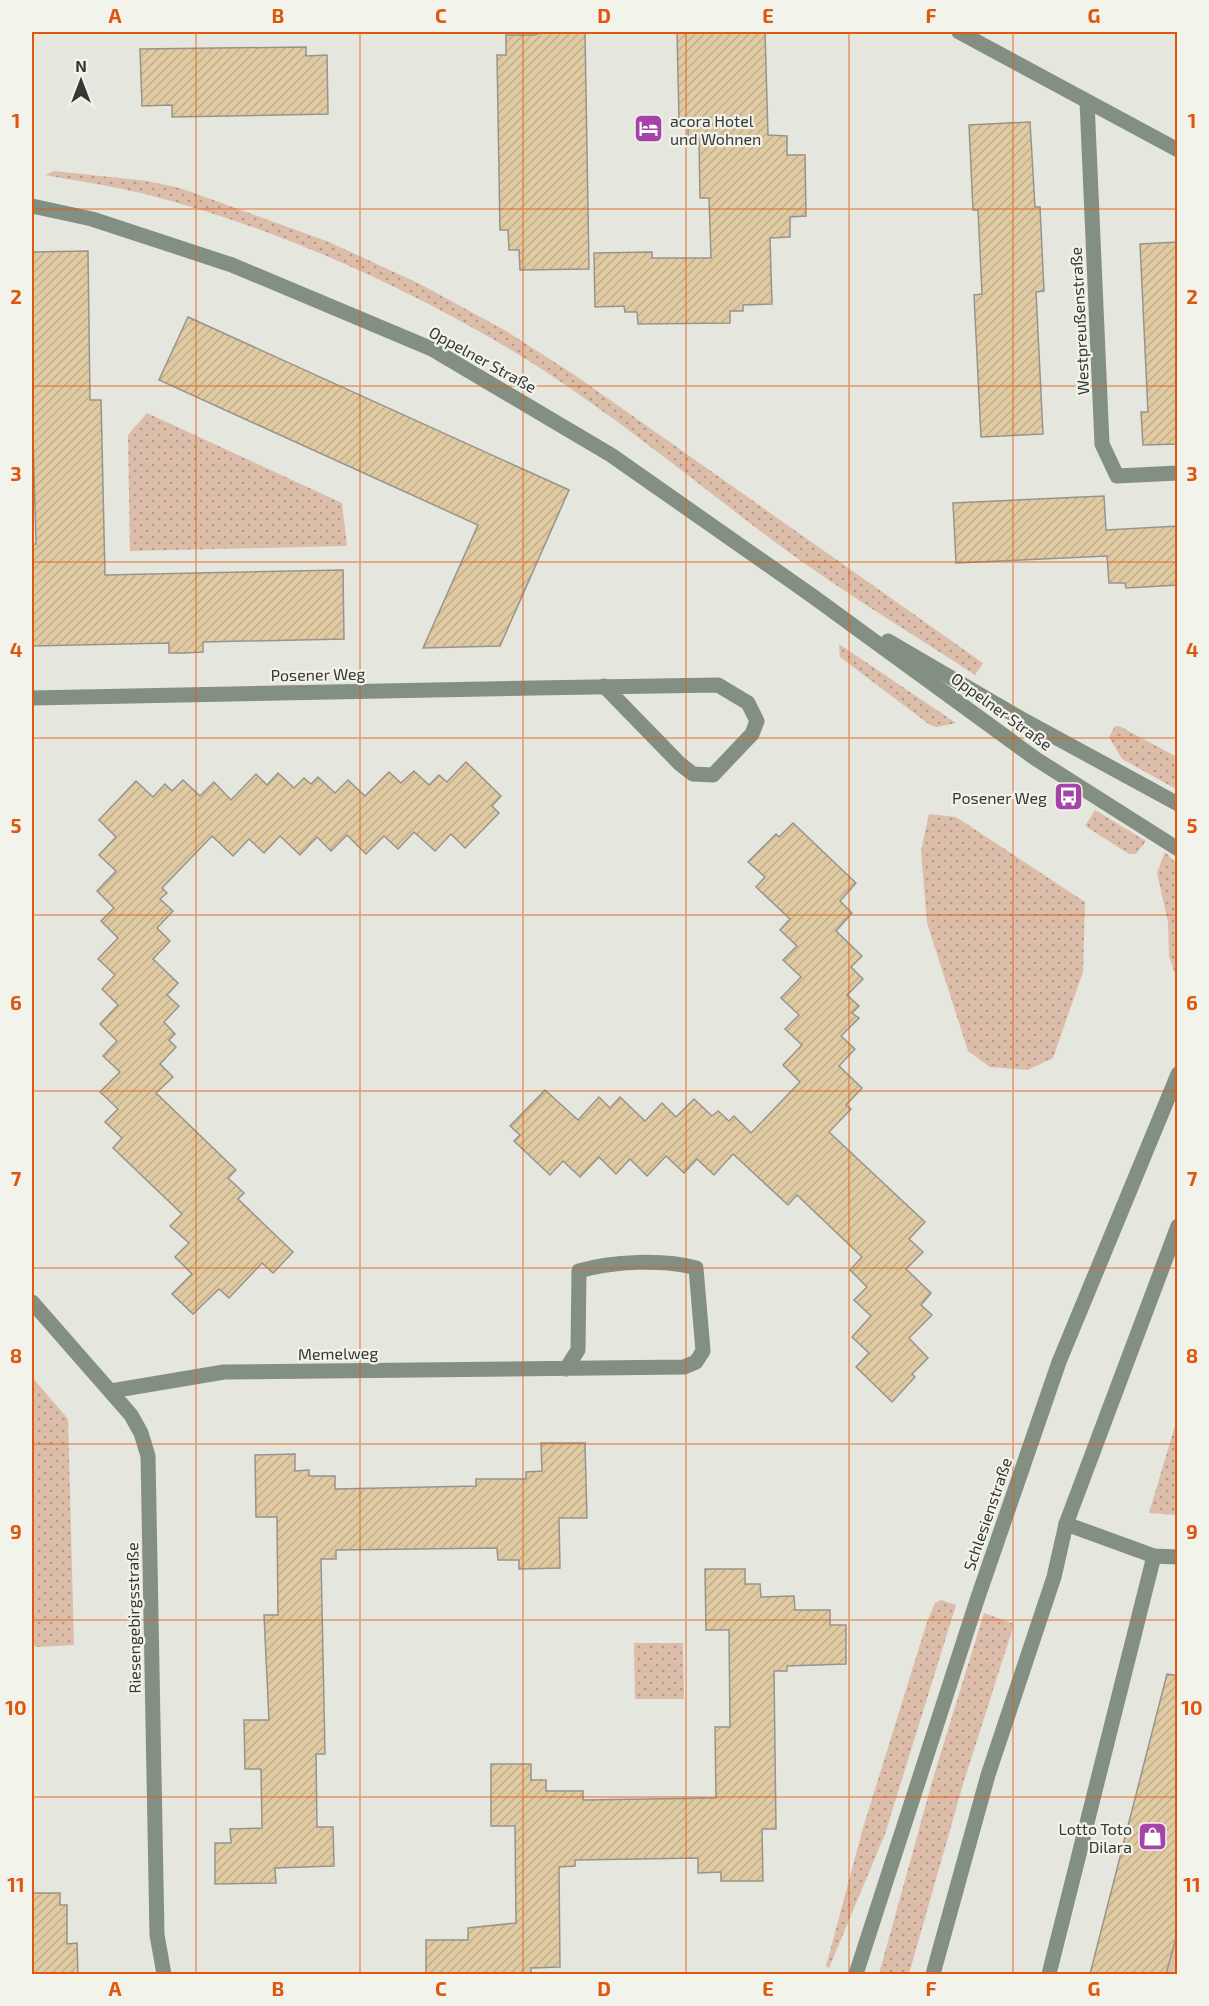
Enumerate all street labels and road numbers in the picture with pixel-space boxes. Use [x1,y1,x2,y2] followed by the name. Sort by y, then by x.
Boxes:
[1066,246,1092,396] street label: Westpreußenstraße
[426,322,540,396] street label: Oppelner Straße
[270,664,366,684] street label: Posener Weg
[948,668,1056,754] street label: Oppelner Straße
[298,1343,378,1363] street label: Memelweg
[959,1455,1015,1573] street label: Schlesienstraße
[122,1542,144,1694] street label: Riesengebirgsstraße

